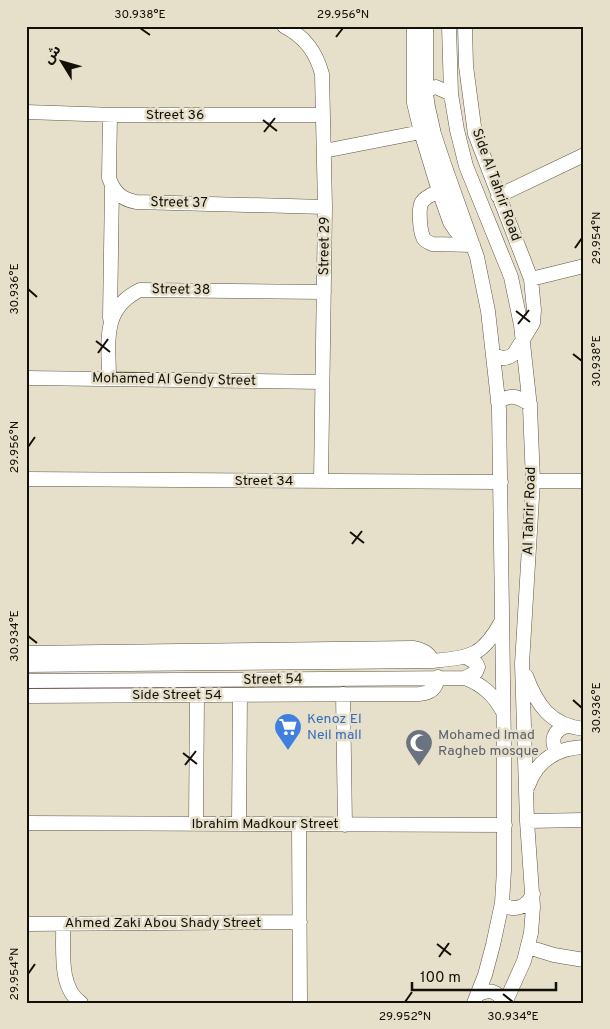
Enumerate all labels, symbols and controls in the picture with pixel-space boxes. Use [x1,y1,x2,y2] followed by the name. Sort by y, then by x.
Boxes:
[114,7,166,23] text: 30.938°E
[317,7,369,23] text: 29.956°N
[38,38,88,88] north arrow
[40,42,65,68] text: ش
[146,107,204,124] street label: Street 36
[468,126,524,244] street label: Side Al Tahrir Road
[150,194,208,212] street label: Street 37
[589,212,605,264] text: 29.954°N
[316,216,334,276] street label: Street 29
[7,263,23,315] text: 30.936°E
[151,281,211,299] street label: Street 38
[589,335,605,387] text: 30.938°E
[92,370,256,390] street label: Mohamed Al Gendy Street
[7,421,23,473] text: 29.956°N
[520,466,540,556] street label: Al Tahrir Road
[235,473,293,490] street label: Street 34
[7,610,23,662] text: 30.934°E
[243,671,303,689] street label: Street 54
[589,682,605,734] text: 30.936°E
[132,687,222,704] street label: Side Street 54
[307,711,362,744] place label: Kenoz El Neil mall
[273,712,303,751] supermarket icon: Kenoz El Neil mall
[438,727,539,760] place label: Mohamed Imad Ragheb mosque
[404,728,434,767] mosque icon: Mohamed Imad Ragheb mosque
[191,816,339,833] street label: Ibrahim Madkour Street
[65,915,261,932] street label: Ahmed Zaki Abou Shady Street
[7,948,23,1000] text: 29.954°N
[412,959,556,991] scale bar
[420,969,461,988] text: 100 m
[379,1009,431,1025] text: 29.952°N
[487,1009,539,1025] text: 30.934°E

